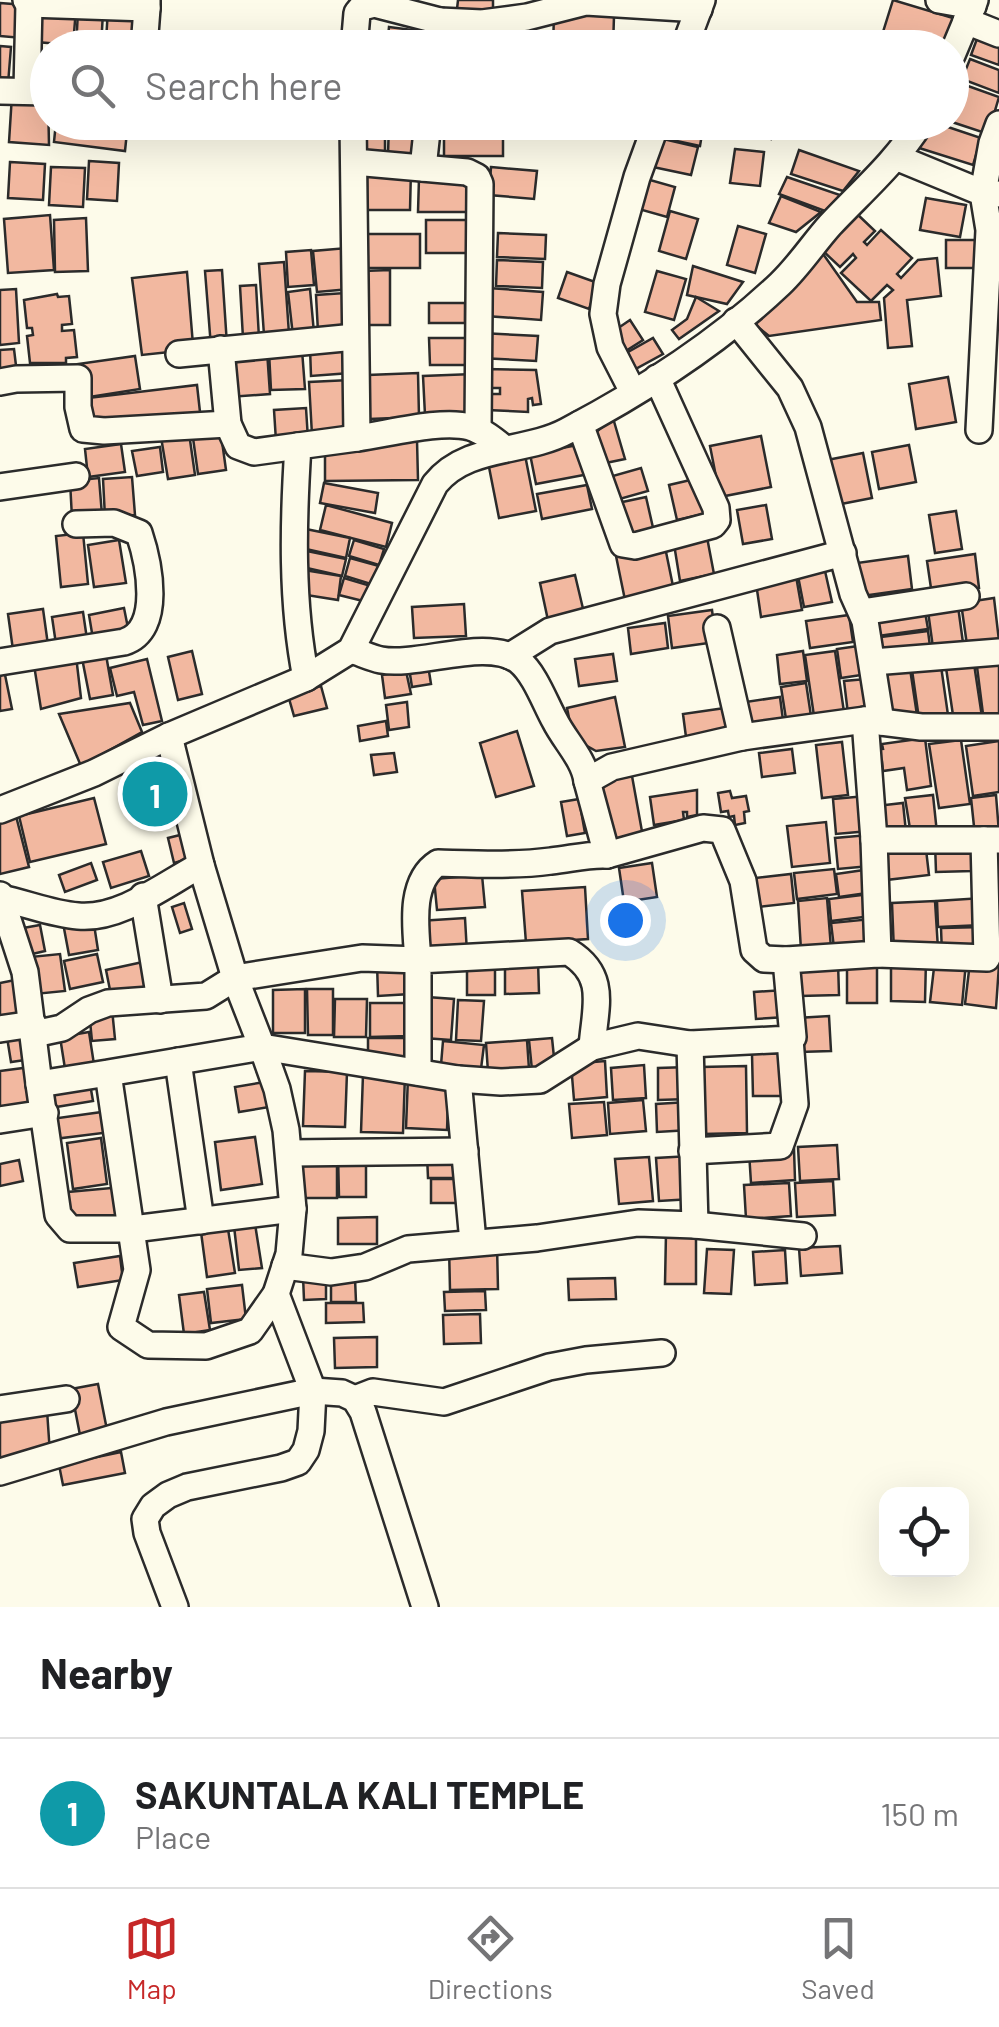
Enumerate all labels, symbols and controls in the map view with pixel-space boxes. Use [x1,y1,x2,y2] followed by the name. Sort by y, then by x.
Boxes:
[30,30,969,140] search box
[65,58,120,113] icon: search
[145,62,343,108] text: Search here
[122,756,188,832] pin: 1
[600,895,651,946] your location
[879,1487,969,1577] map controls
[879,1487,969,1577] button: locate
[40,1647,173,1697] text: Nearby
[135,1771,584,1817] text: SAKUNTALA KALI TEMPLE
[67,1794,78,1832] text: 1
[880,1794,959,1832] text: 150 m
[135,1817,211,1855] text: Place
[124,1911,179,2005] tab: Map
[428,1911,553,2005] tab: Directions
[801,1911,875,2005] tab: Saved

